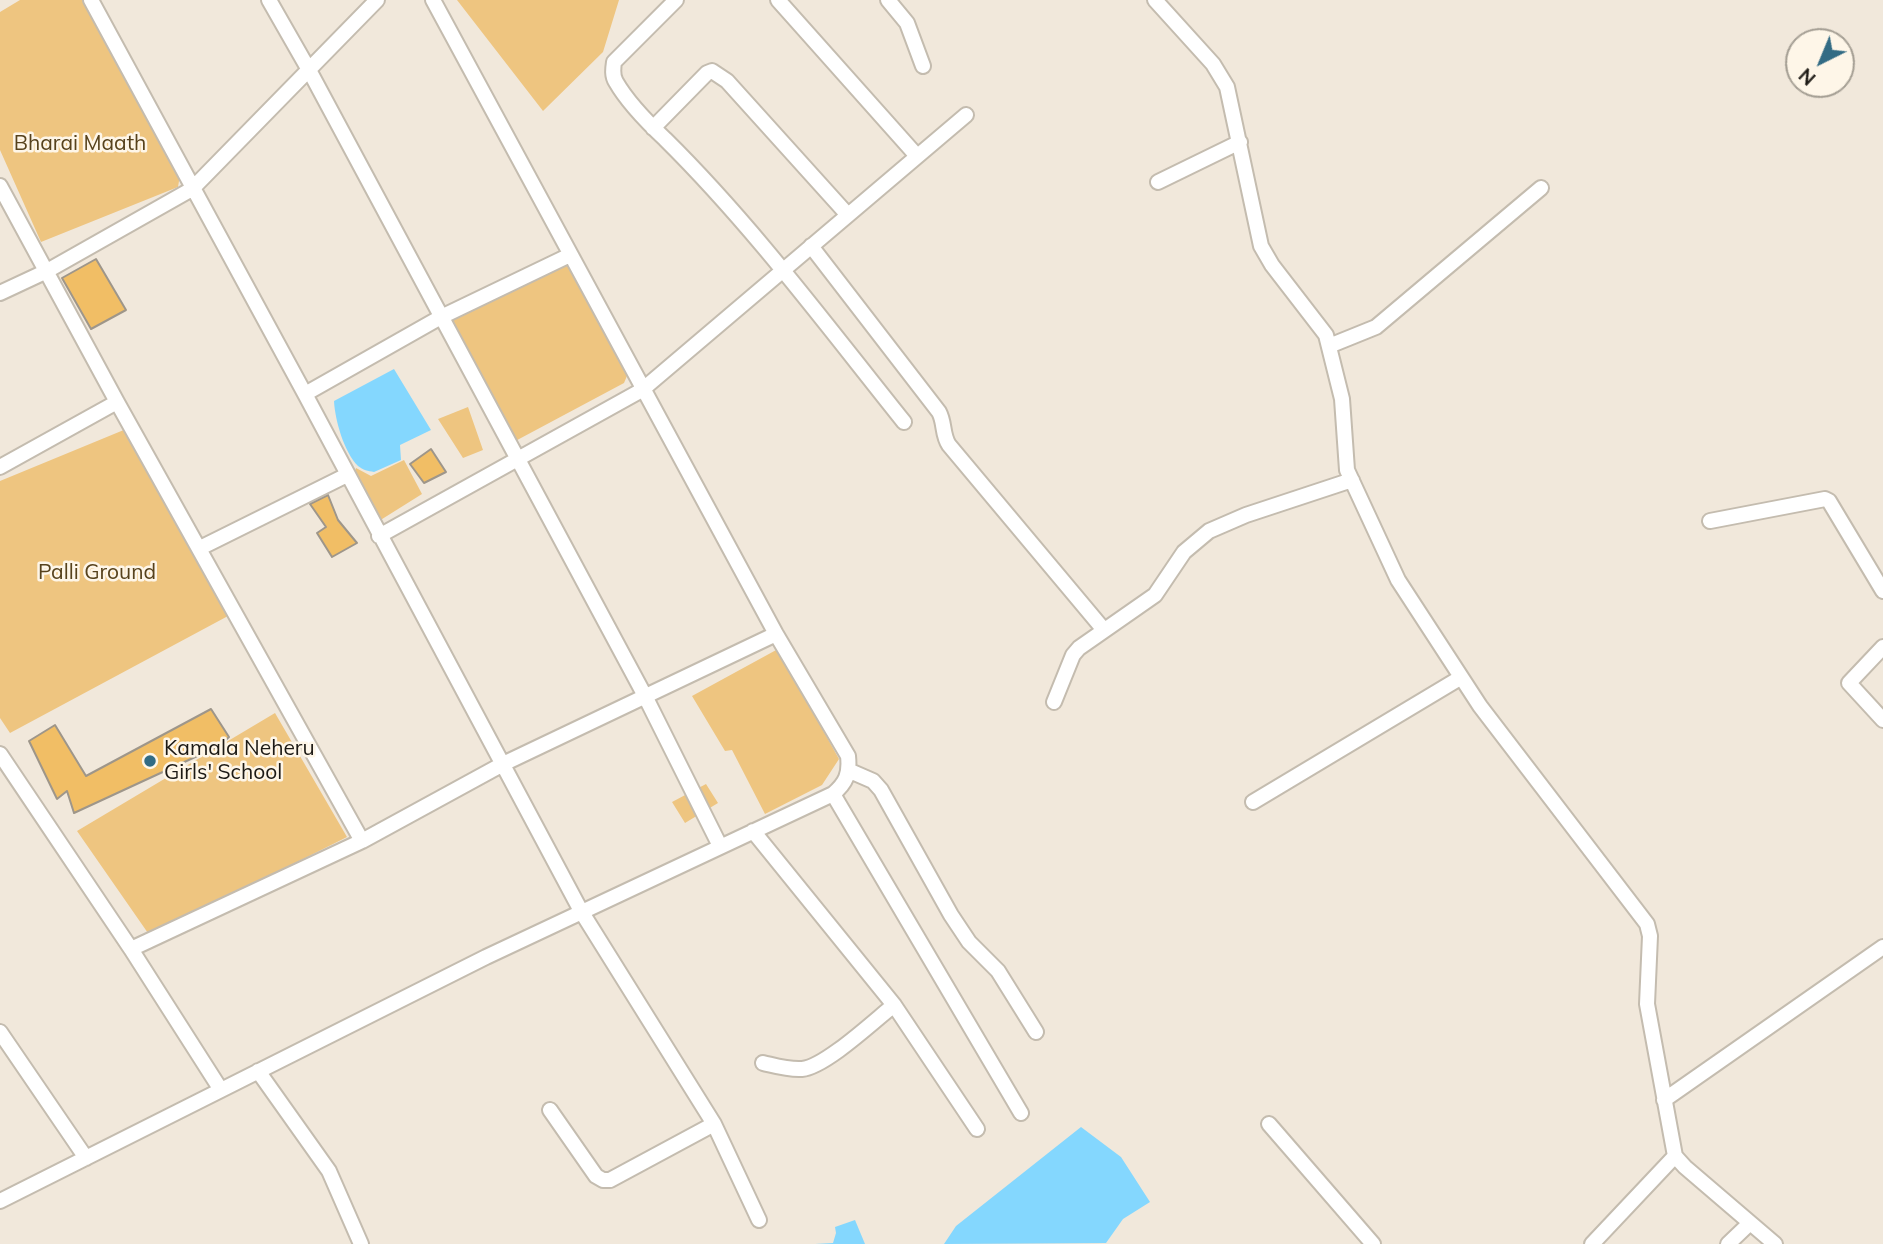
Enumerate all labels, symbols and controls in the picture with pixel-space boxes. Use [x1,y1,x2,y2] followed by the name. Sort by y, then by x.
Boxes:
[1785,28,1855,98] north arrow
[1794,63,1820,91] text: N
[14,131,146,157] park label: Bharai Maath
[38,560,156,586] park label: Palli Ground
[164,736,315,786] place label: Kamala Neheru Girls' School
[142,753,158,769] marker: Kamala Neheru Girls' School

